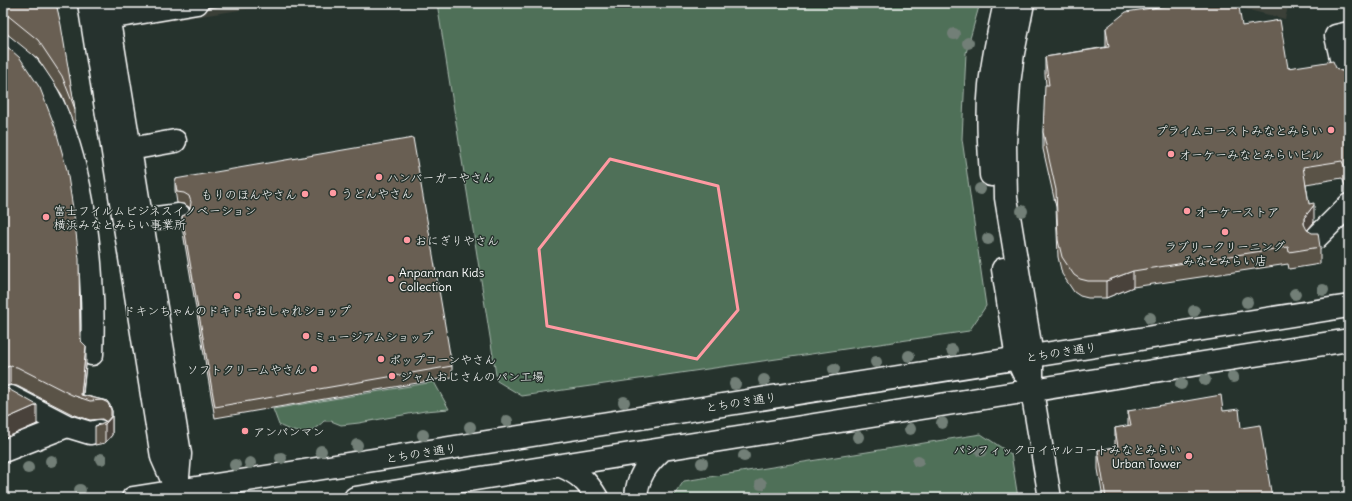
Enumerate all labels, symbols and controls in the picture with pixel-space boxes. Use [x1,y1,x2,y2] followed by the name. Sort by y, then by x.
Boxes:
[1156,123,1323,138] place label: プライムコーストみなとみらい
[1326,125,1336,135] marker: プライムコーストみなとみらい
[1179,147,1323,162] place label: オーケーみなとみらいビル
[1166,149,1176,159] marker: オーケーみなとみらいビル
[387,170,494,185] place label: ハンバーガーやさん
[374,172,384,182] marker: ハンバーガーやさん
[341,186,413,201] place label: うどんやさん
[201,187,297,202] place label: もりのほんやさん
[328,188,338,198] marker: うどんやさん
[300,189,310,199] marker: もりのほんやさん
[54,203,257,232] place label: 富士フイルムビジネスイノベーション 横浜みなとみらい事業所
[1195,204,1279,219] place label: オーケーストア
[1182,206,1192,216] marker: オーケーストア
[41,212,51,222] marker: 富士フイルムビジネスイノベーション 横浜みなとみらい事業所
[1220,227,1230,237] marker: ラブリークリーニング みなとみらい店
[415,233,499,248] place label: おにぎりやさん
[402,235,412,245] marker: おにぎりやさん
[1165,239,1285,268] place label: ラブリークリーニング みなとみらい店
[399,265,484,294] place label: Anpanman Kids Collection
[386,274,396,284] marker: Anpanman Kids Collection
[232,291,242,301] marker: ドキンちゃんのドキドキおしゃれショップ
[123,303,351,318] place label: ドキンちゃんのドキドキおしゃれショップ
[314,329,433,344] place label: ミュージアムショップ
[301,331,311,341] marker: ミュージアムショップ
[1024,339,1098,365] street label: とちのき通り
[389,352,496,367] place label: ポップコーンやさん
[376,354,386,364] marker: ポップコーンやさん
[186,362,306,377] place label: ソフトクリームやさん
[309,364,319,374] marker: ソフトクリームやさん
[400,369,544,384] place label: ジャムおじさんのパン工場
[387,371,397,381] marker: ジャムおじさんのパン工場
[704,389,778,415] street label: とちのき通り
[253,424,325,439] place label: アンパンマン
[240,426,250,436] marker: アンパンマン
[384,440,458,466] street label: とちのき通り
[953,442,1181,471] place label: パシフィックロイヤルコートみなとみらい Urban Tower
[1184,451,1194,461] marker: パシフィックロイヤルコートみなとみらい Urban Tower

